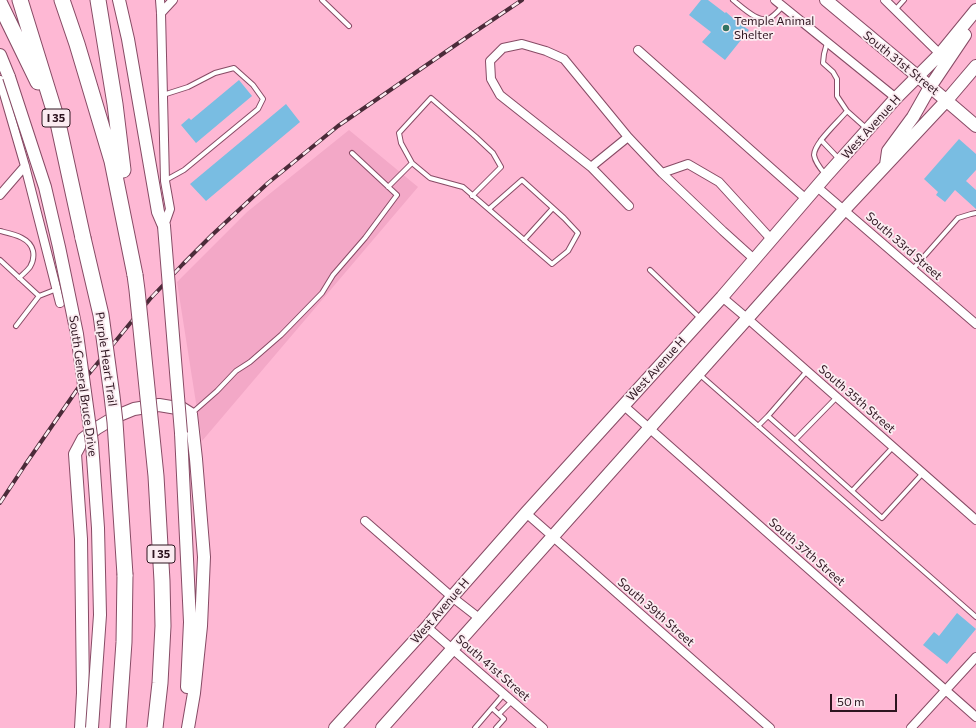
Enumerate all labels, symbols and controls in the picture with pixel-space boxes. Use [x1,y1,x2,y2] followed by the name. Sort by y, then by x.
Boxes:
[734,14,814,42] place label: Temple Animal Shelter
[721,23,731,33] marker: Temple Animal Shelter
[860,28,942,98] street label: South 31st Street
[838,92,904,162] street label: West Avenue H
[42,109,70,127] road number: I 35
[863,209,945,283] street label: South 33rd Street
[92,311,120,407] street label: Purple Heart Trail
[66,314,100,458] street label: South General Bruce Drive
[623,334,689,404] street label: West Avenue H
[816,362,898,436] street label: South 35th Street
[766,515,848,589] street label: South 37th Street
[147,545,175,563] road number: I 35
[408,575,472,647] street label: West Avenue H
[615,575,697,649] street label: South 39th Street
[453,632,533,704] street label: South 41st Street
[832,686,899,712] scale bar
[837,694,865,708] text: 50 m

